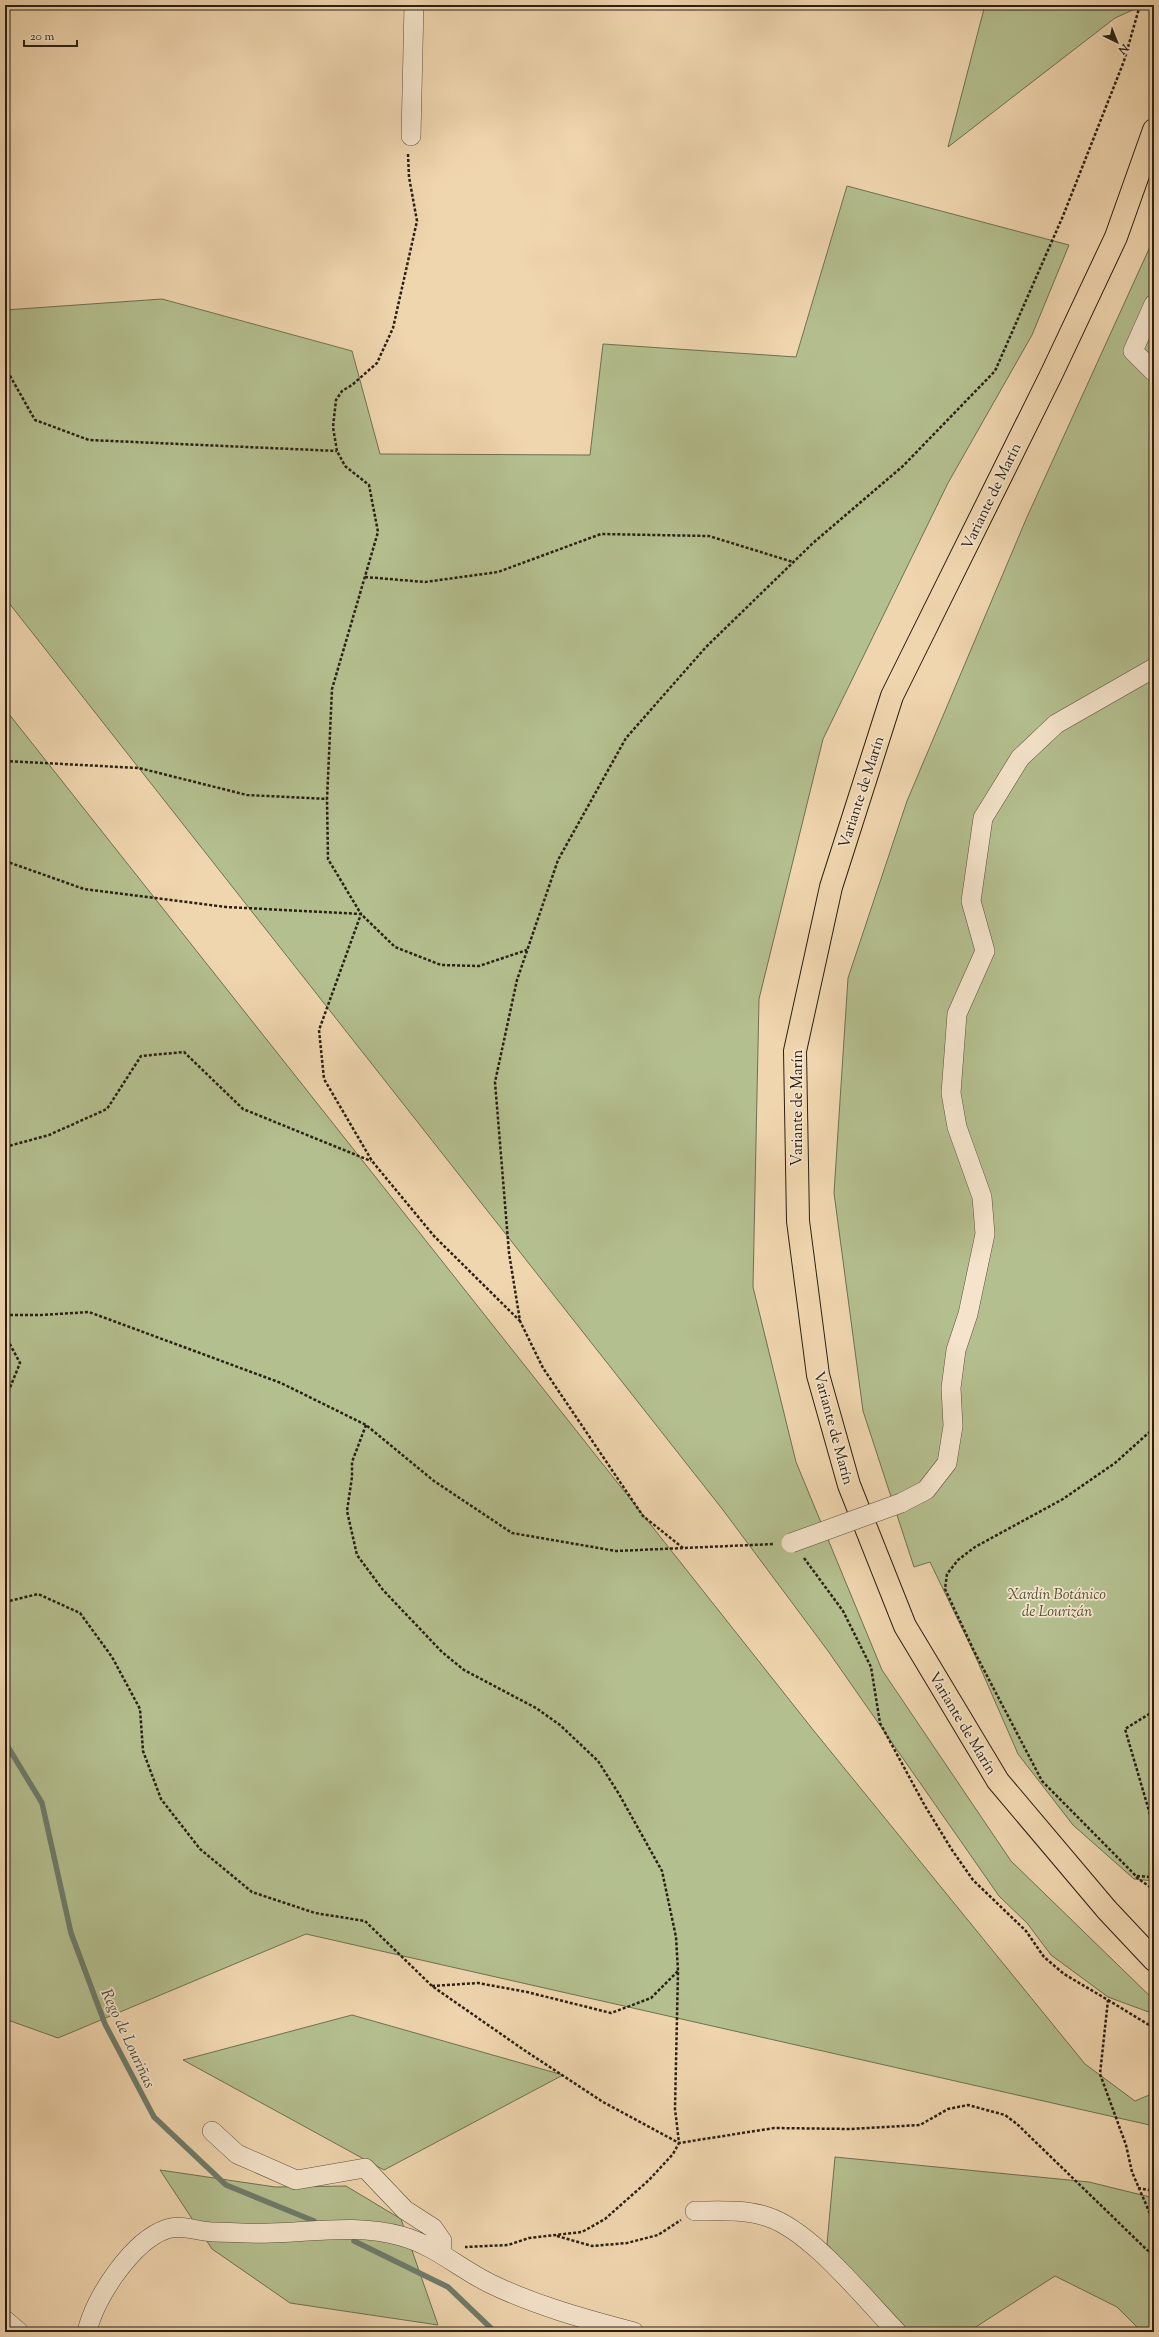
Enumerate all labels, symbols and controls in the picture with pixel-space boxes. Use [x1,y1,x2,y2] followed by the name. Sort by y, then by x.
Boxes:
[24,22,77,48] scale bar
[1097,22,1137,62] north arrow
[30,28,55,46] text: 20 m
[1114,39,1133,58] text: N
[957,440,1027,554] street label: Variante de Marín
[834,734,890,851] street label: Variante de Marín
[788,1050,809,1166] street label: Variante de Marín
[807,1369,858,1487] street label: Variante de Marín
[1008,1585,1106,1623] park label: Xardín Botánico de Lourizán
[923,1668,1001,1779] street label: Variante de Marín
[94,1986,160,2093] water label: Rego de Louriñas

